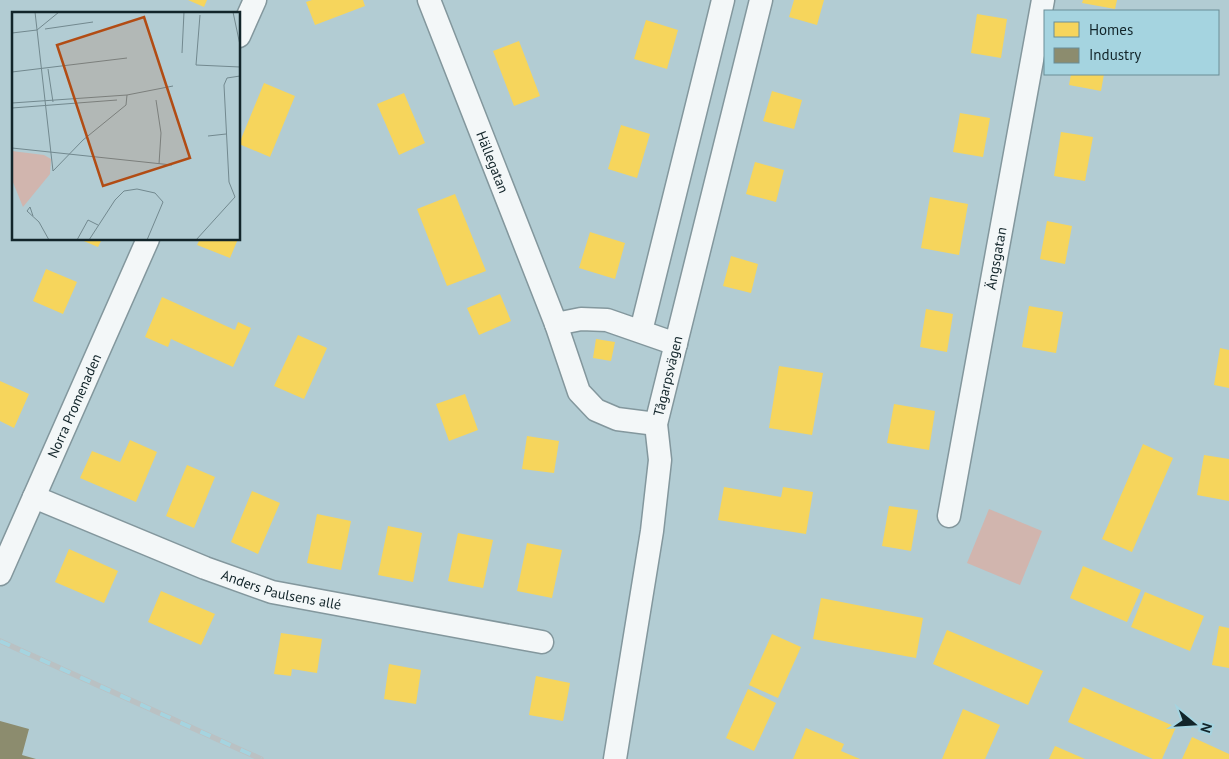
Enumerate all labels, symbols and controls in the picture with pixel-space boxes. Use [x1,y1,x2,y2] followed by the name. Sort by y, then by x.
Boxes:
[1044,10,1219,75] legend
[12,12,240,240] inset map
[1089,20,1133,39] text: Homes
[1089,45,1141,64] text: Industry
[472,128,513,196] street label: Hällegatan
[981,226,1010,291] street label: Ängsgatan
[649,334,687,418] street label: Tågarpsvägen
[43,351,105,461] street label: Norra Promenaden
[219,566,343,614] street label: Anders Paulsens allé
[1169,699,1219,749] north arrow
[1196,721,1216,735] text: N

